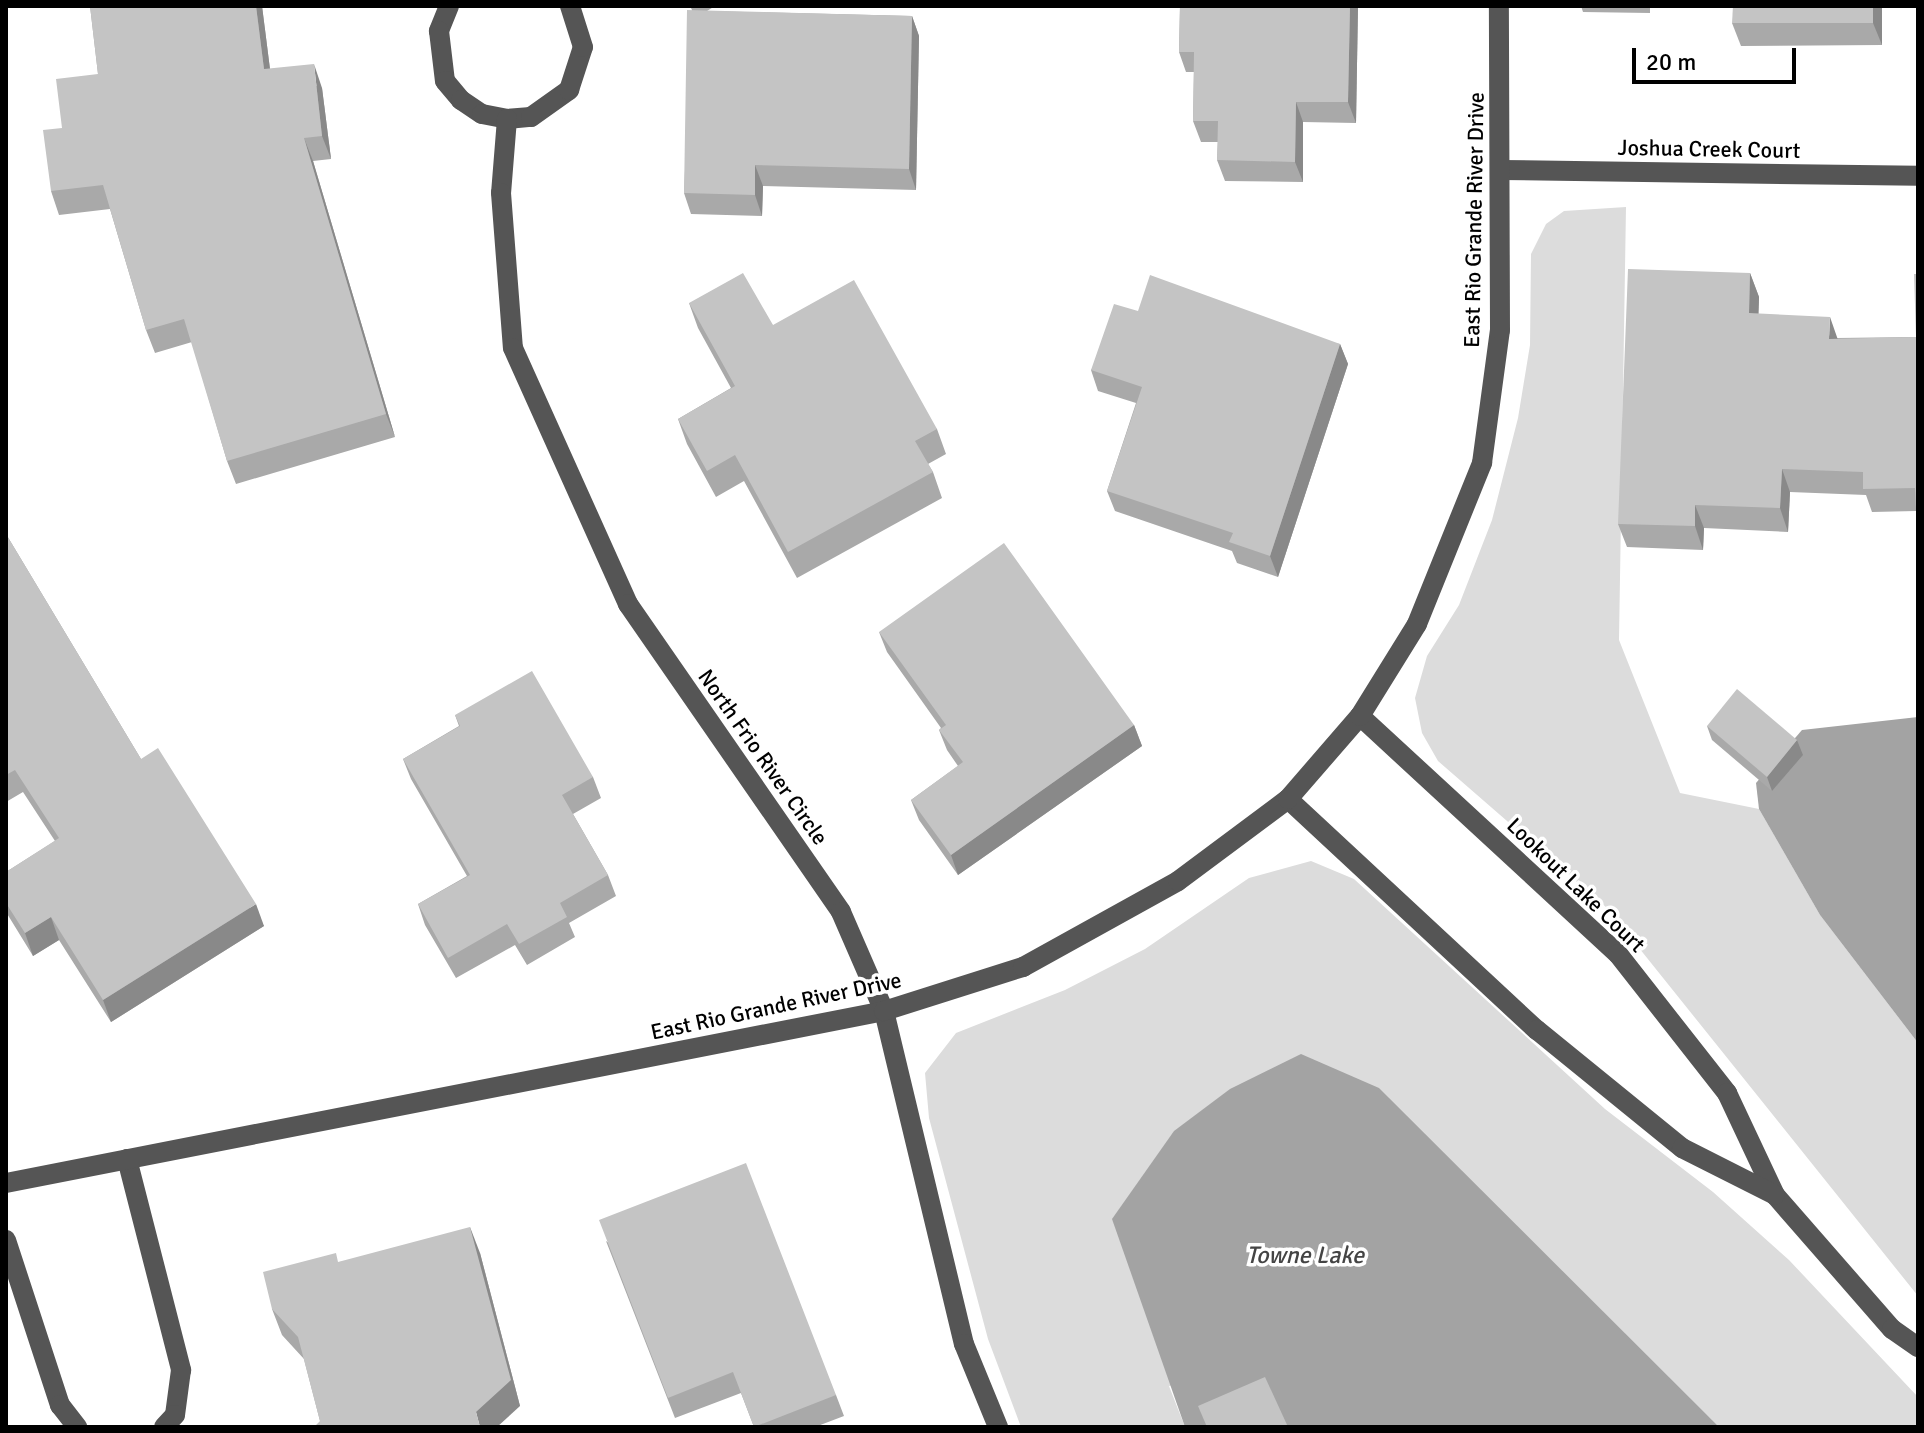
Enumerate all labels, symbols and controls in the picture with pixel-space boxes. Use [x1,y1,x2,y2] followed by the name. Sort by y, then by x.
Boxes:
[1636,32,1800,82] scale bar
[1646,47,1696,77] text: 20 m
[1459,92,1489,348] street label: East Rio Grande River Drive
[1617,134,1801,164] street label: Joshua Creek Court
[692,664,834,850] street label: North Frio River Circle
[1501,812,1651,958] street label: Lookout Lake Court
[648,967,904,1045] street label: East Rio Grande River Drive
[1246,1242,1364,1270] water label: Towne Lake

